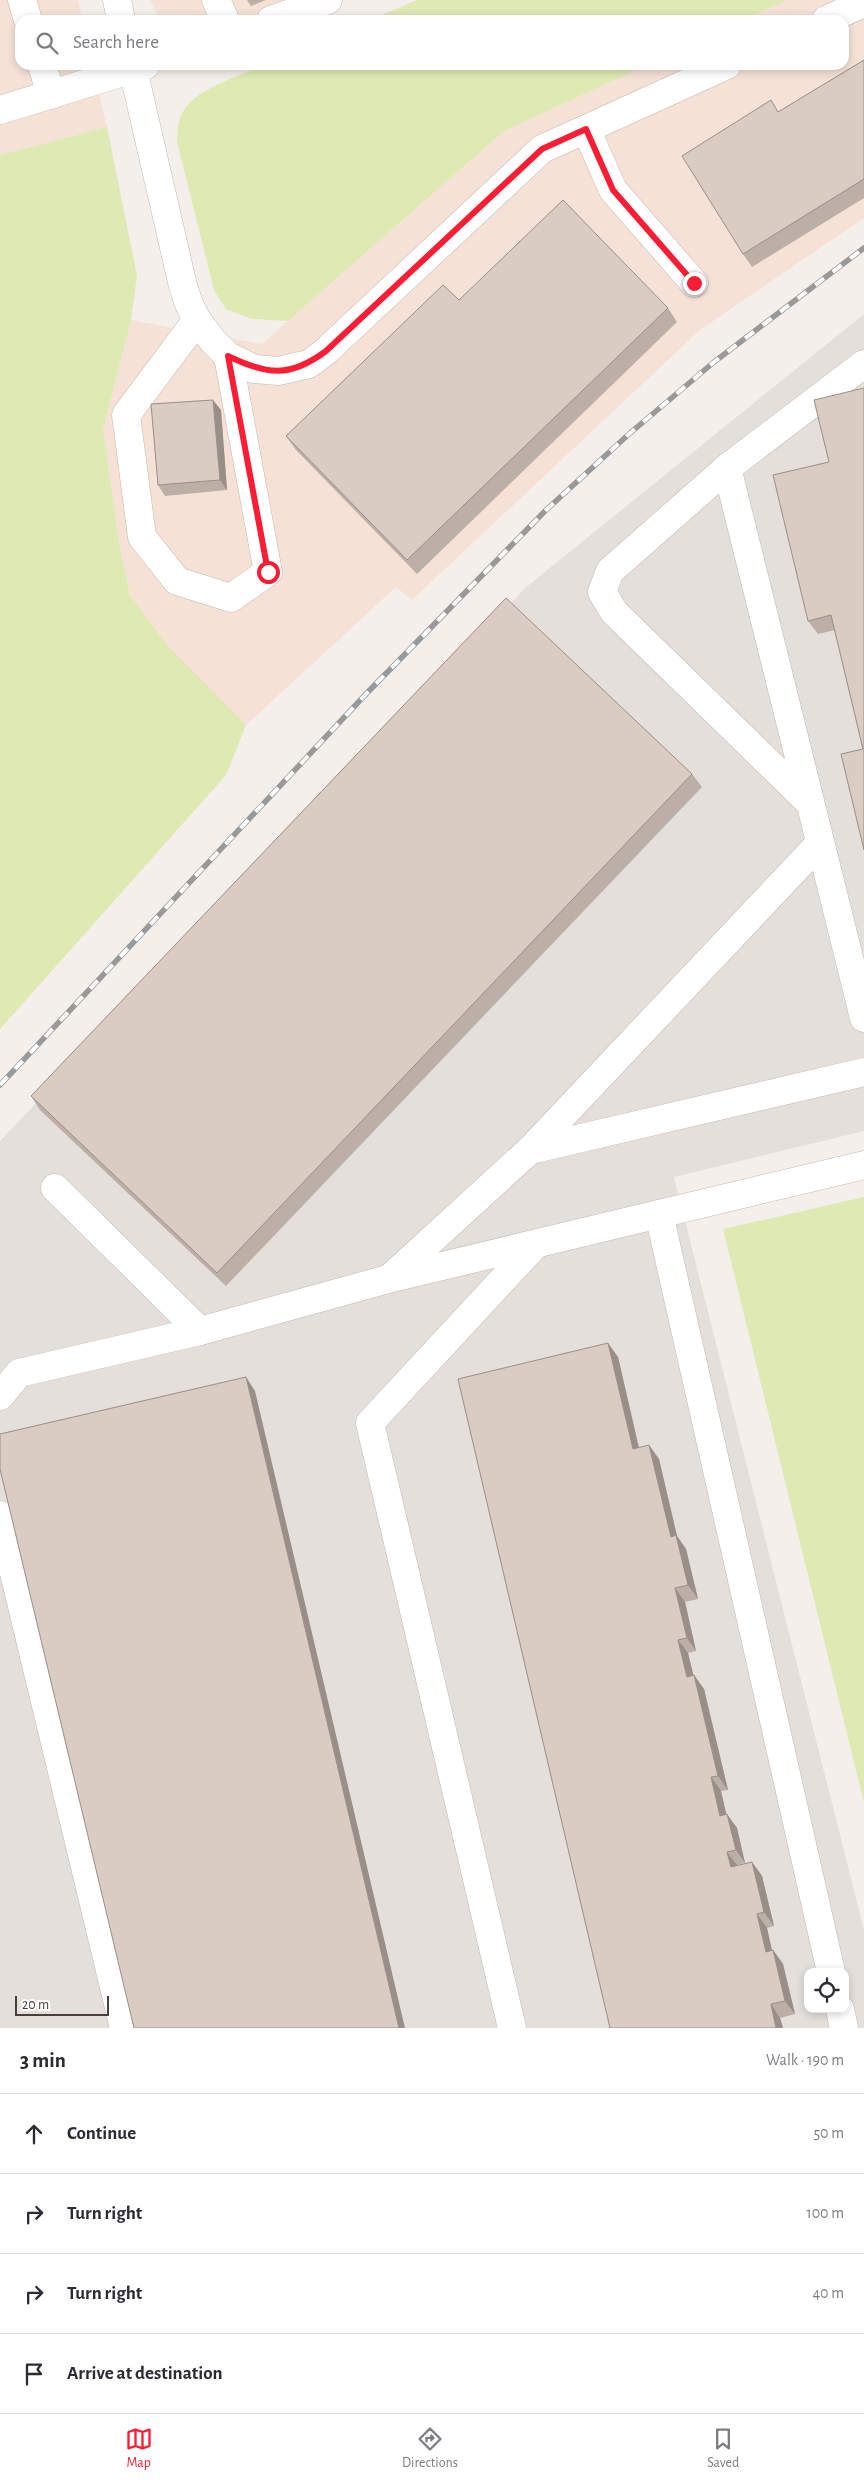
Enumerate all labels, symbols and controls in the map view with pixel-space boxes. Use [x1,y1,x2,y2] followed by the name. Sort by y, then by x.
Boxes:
[15,15,849,70] search box
[33,29,61,57] icon: search
[73,33,159,52] text: Search here
[683,272,706,295] route end
[257,561,280,584] route start
[804,1968,849,2013] map controls
[804,1968,849,2013] button: locate
[15,1993,109,2016] scale bar
[22,1998,49,2012] text: 20 m
[20,2050,66,2071] text: 3 min
[766,2052,844,2068] text: Walk · 190 m
[20,2120,48,2148] icon: ahead
[67,2124,136,2143] text: Continue
[813,2125,844,2141] text: 50 m
[20,2200,48,2228] icon: right
[67,2204,142,2223] text: Turn right
[806,2205,844,2221] text: 100 m
[20,2280,48,2308] icon: right
[67,2284,142,2303] text: Turn right
[812,2285,844,2301] text: 40 m
[20,2360,48,2388] icon: arrive
[67,2364,223,2383] text: Arrive at destination
[125,2425,153,2472] tab: Map
[402,2425,458,2472] tab: Directions
[707,2425,739,2472] tab: Saved

